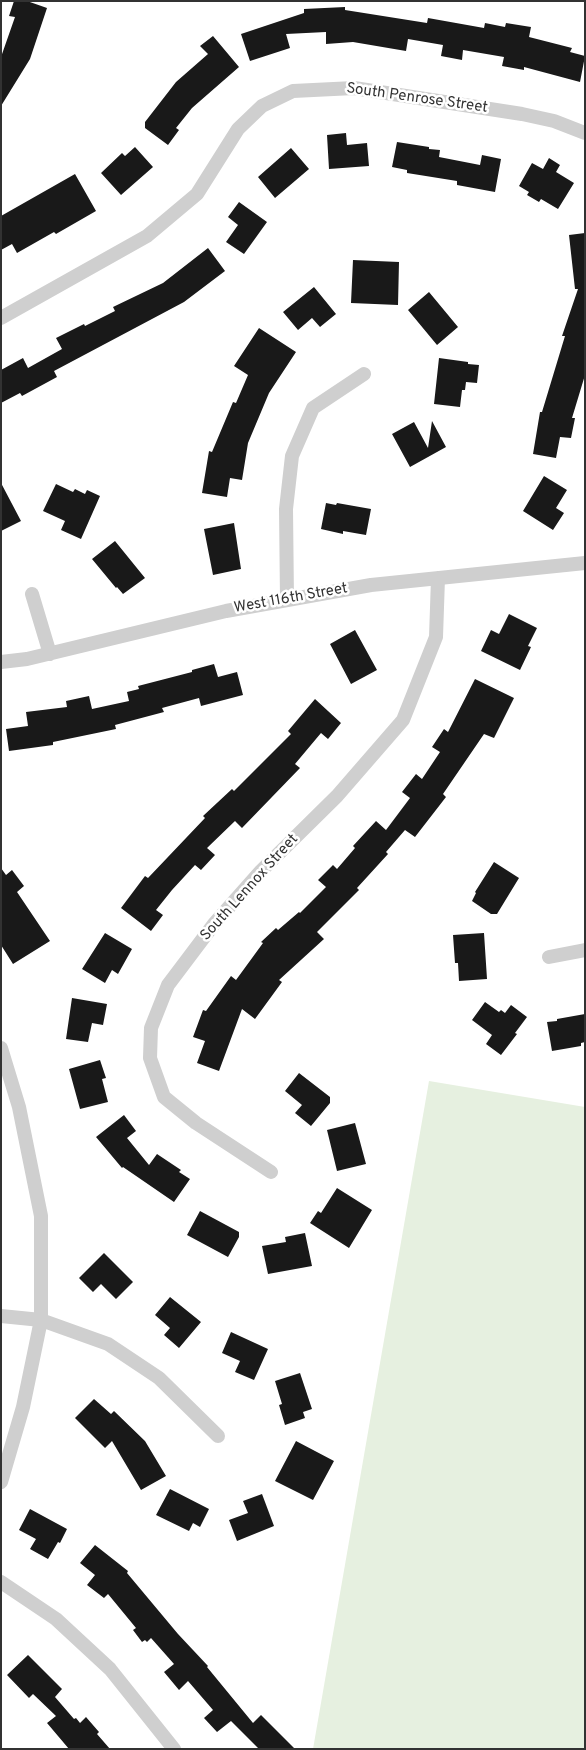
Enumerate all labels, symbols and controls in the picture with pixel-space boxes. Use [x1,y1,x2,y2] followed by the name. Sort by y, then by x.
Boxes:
[345,80,489,118] street label: South Penrose Street
[233,580,349,618] street label: West 116th Street
[197,831,303,945] street label: South Lennox Street

